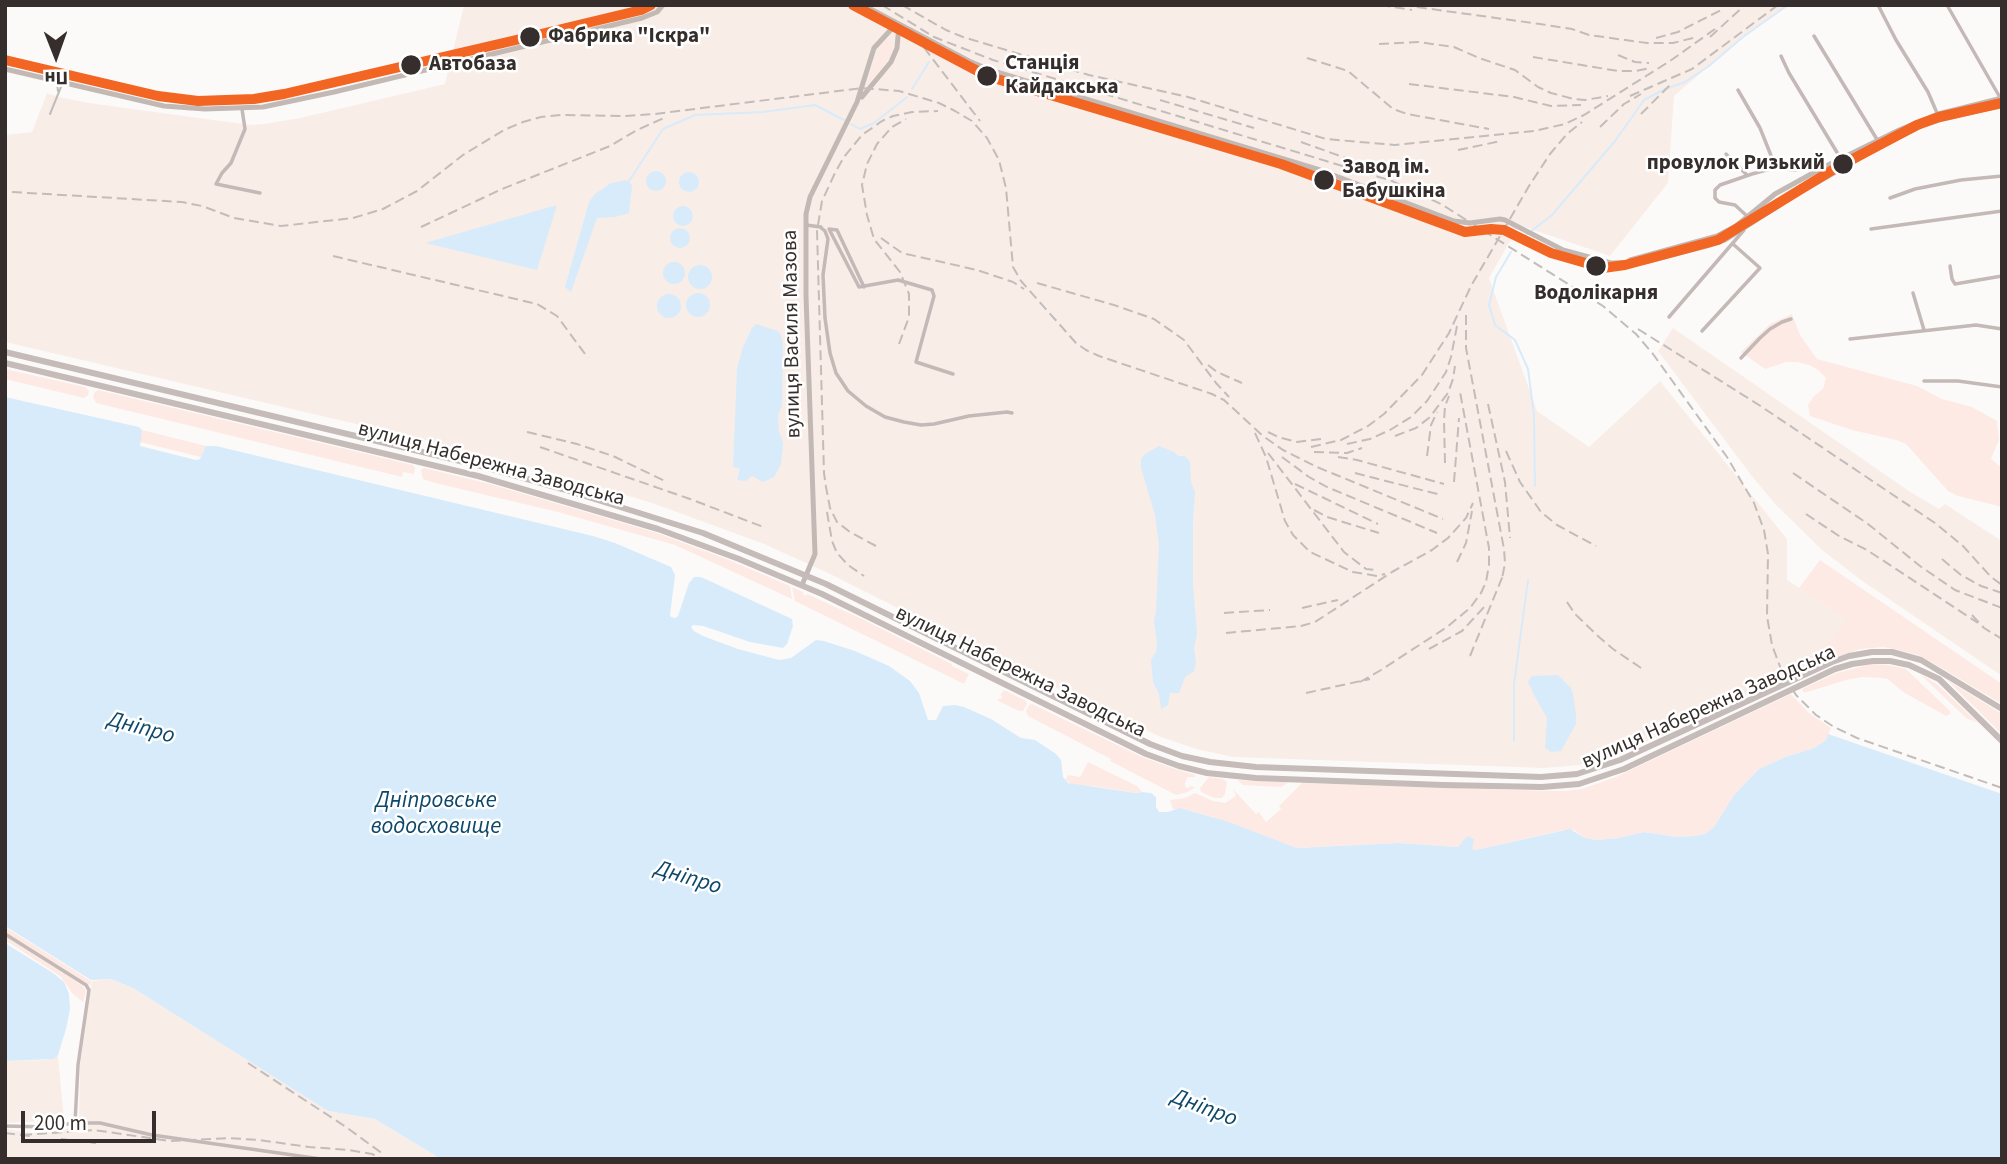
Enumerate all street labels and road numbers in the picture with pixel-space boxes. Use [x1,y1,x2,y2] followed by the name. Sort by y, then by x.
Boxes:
[779,229,807,439] street label: вулиця Василя Мазова
[355,417,627,513] street label: вулиця Набережна Заводська
[891,601,1149,745] street label: вулиця Набережна Заводська
[1578,641,1840,775] street label: вулиця Набережна Заводська

